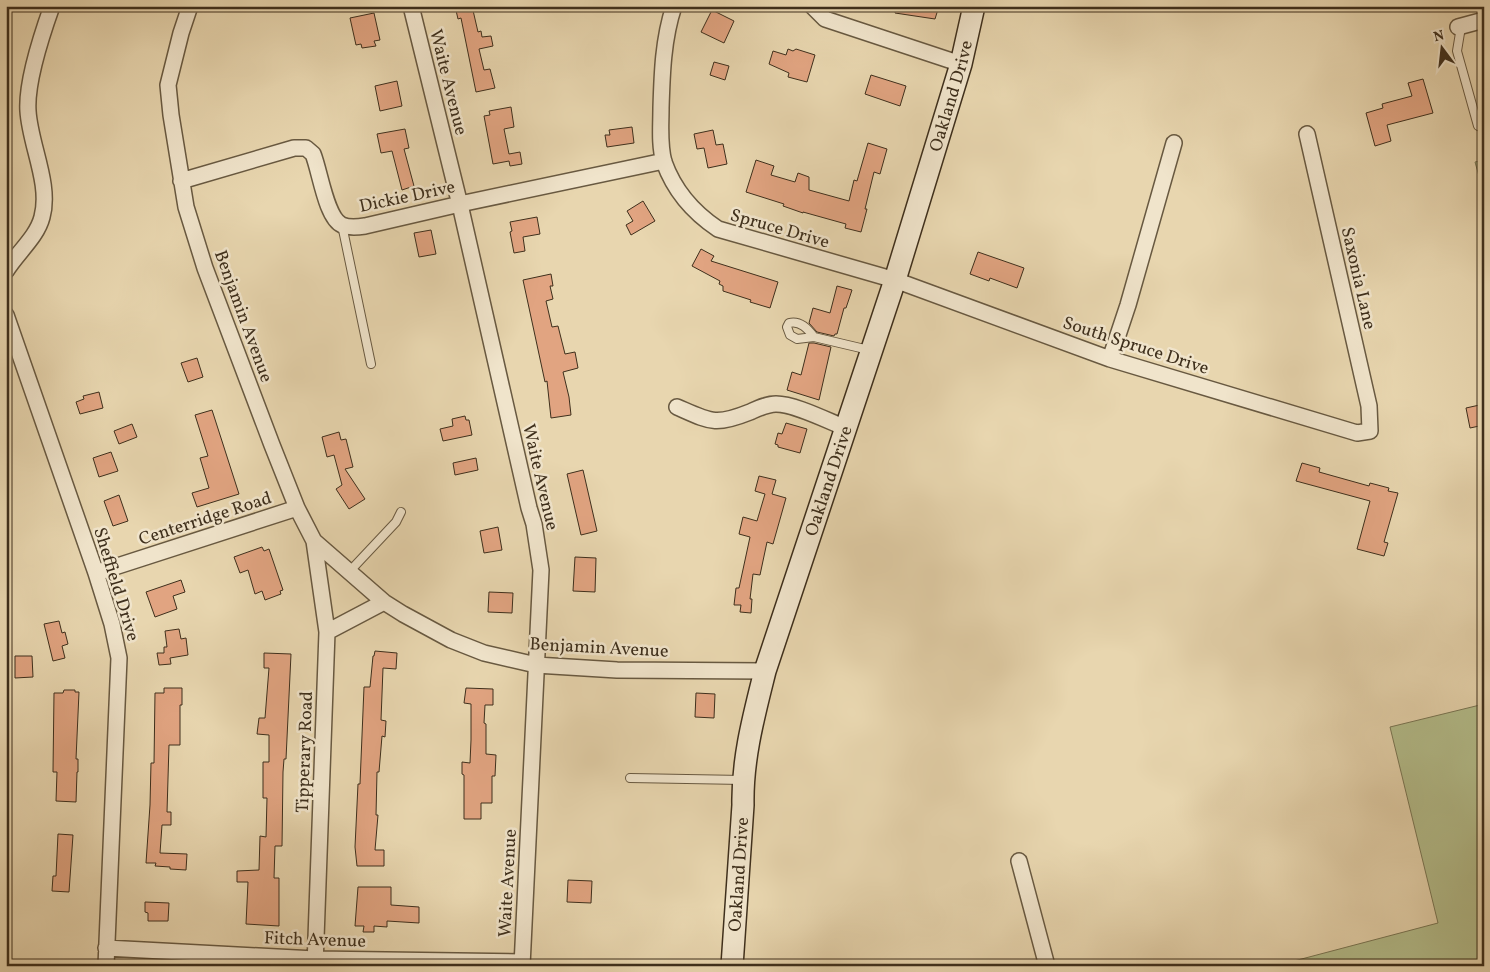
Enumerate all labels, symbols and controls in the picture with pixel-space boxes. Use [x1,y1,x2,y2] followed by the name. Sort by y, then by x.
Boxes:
[1418,22,1468,72] north arrow
[1432,26,1446,47] text: N
[422,27,473,138] street label: Waite Avenue
[924,38,980,155] street label: Oakland Drive
[357,175,458,220] street label: Dickie Drive
[727,203,832,256] street label: Spruce Drive
[1334,225,1381,332] street label: Saxonia Lane
[207,247,278,386] street label: Benjamin Avenue
[1059,311,1212,382] street label: South Spruce Drive
[515,422,564,533] street label: Waite Avenue
[800,423,860,540] street label: Oakland Drive
[136,486,275,553] street label: Centerridge Road
[86,524,145,644] street label: Sheffield Drive
[529,632,669,665] street label: Benjamin Avenue
[291,691,320,813] street label: Tipperary Road
[723,816,756,932] street label: Oakland Drive
[493,828,524,938] street label: Waite Avenue
[264,926,366,955] street label: Fitch Avenue

